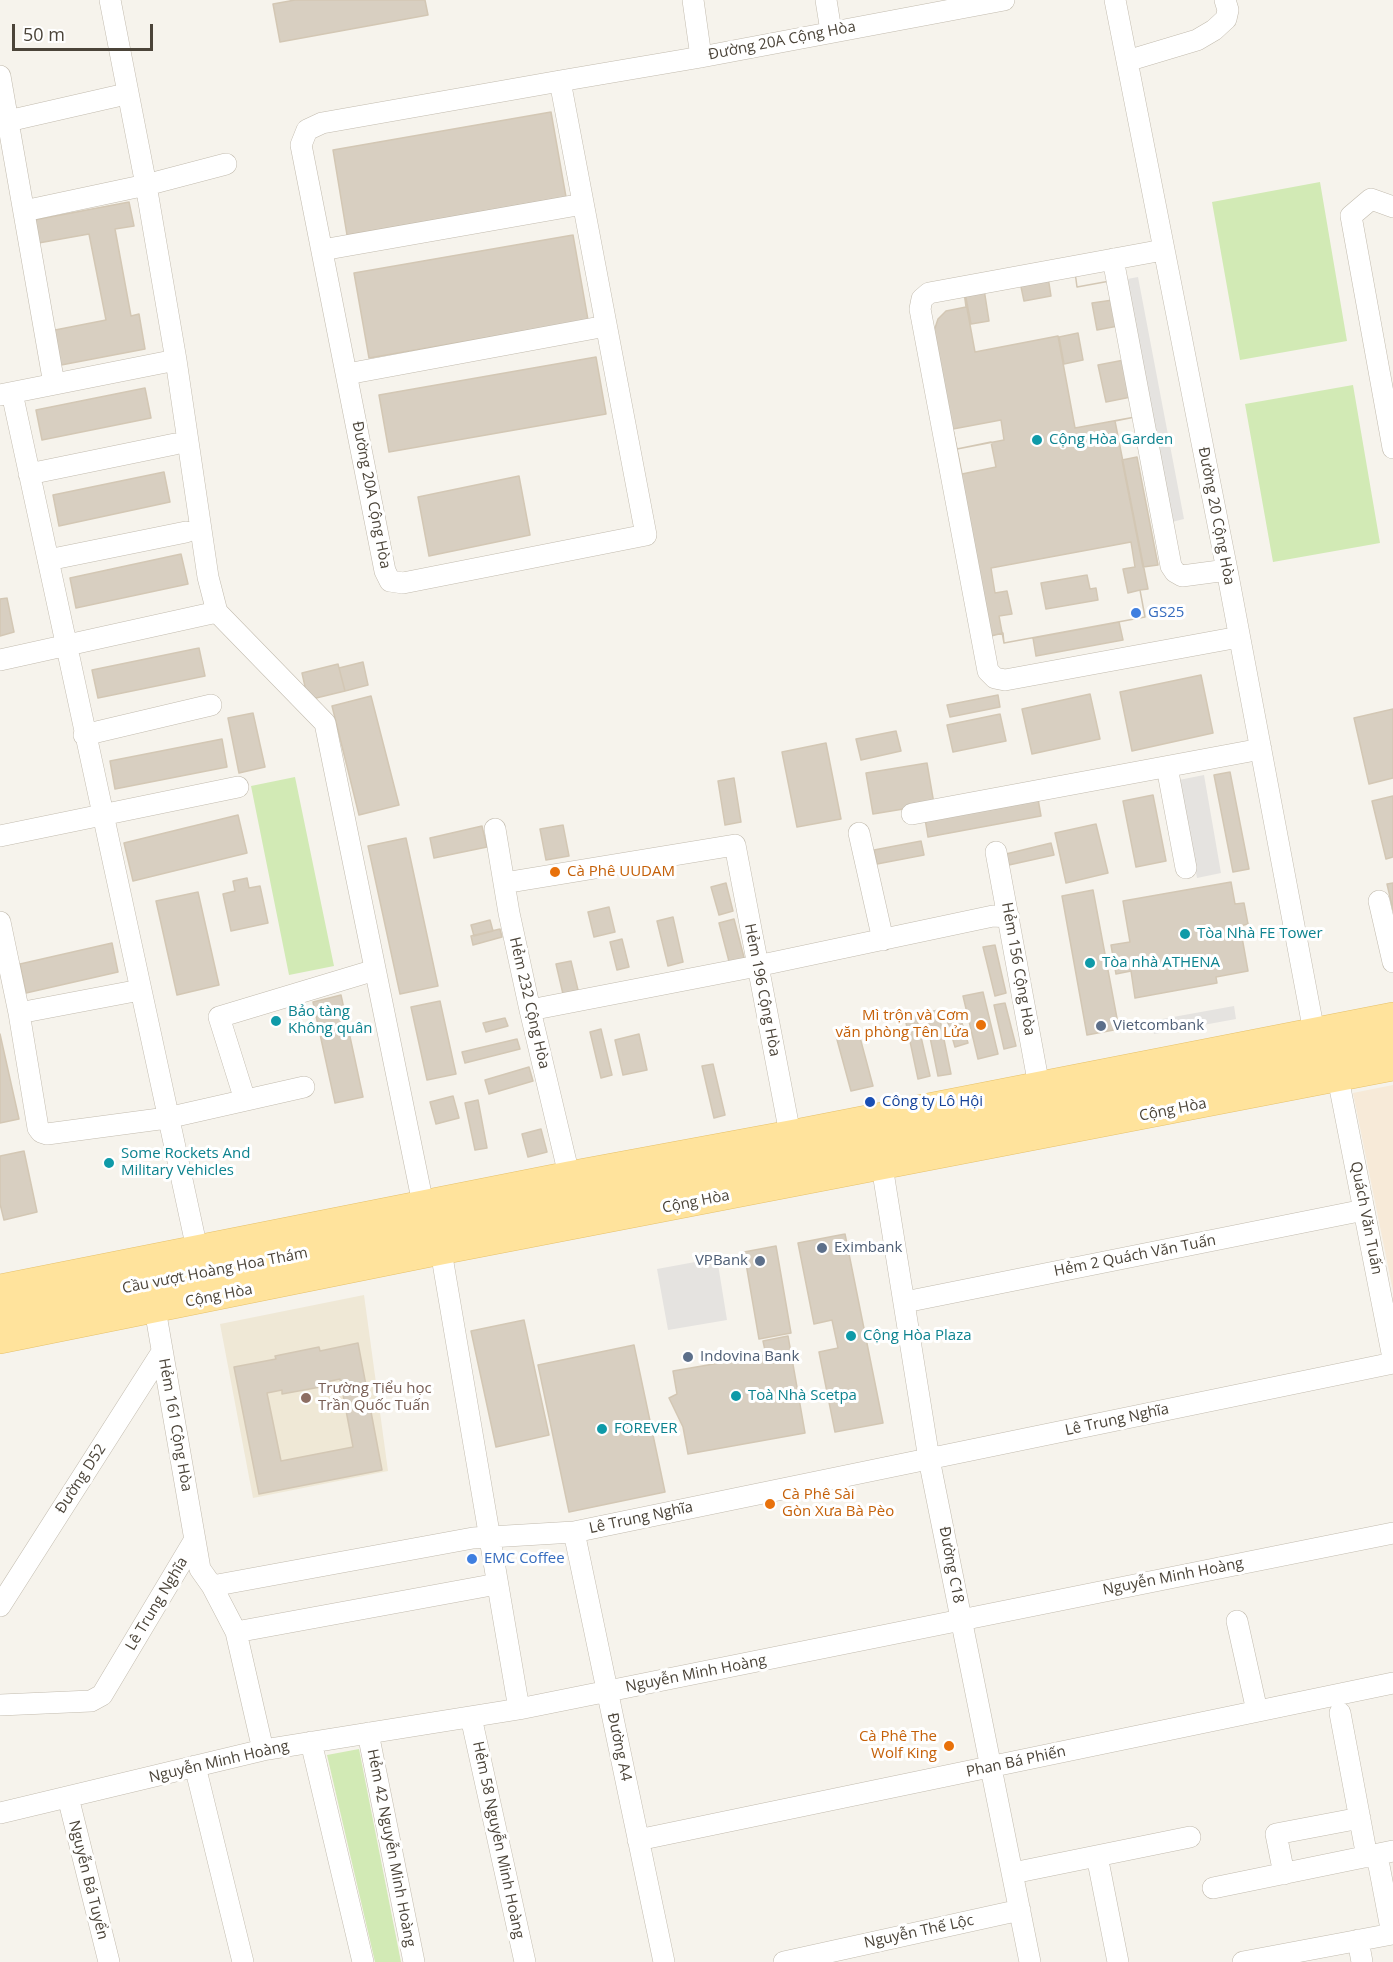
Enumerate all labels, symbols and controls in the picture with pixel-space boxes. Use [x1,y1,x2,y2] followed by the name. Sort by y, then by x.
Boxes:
[15,12,156,50] scale bar
[707,18,857,64] street label: Đường 20A Cộng Hòa
[23,22,65,46] text: 50 m
[348,420,394,570] street label: Đường 20A Cộng Hòa
[1049,431,1173,449] place label: Cộng Hòa Garden
[1030,433,1044,447] marker: Cộng Hòa Garden
[1194,445,1238,587] street label: Đường 20 Cộng Hòa
[1148,604,1184,622] place label: GS25
[1129,606,1143,620] marker: GS25
[567,863,675,881] place label: Cà Phê UUDAM
[548,865,562,879] marker: Cà Phê UUDAM
[997,901,1039,1037] street label: Hẻm 156 Cộng Hòa
[740,922,784,1058] street label: Hẻm 196 Cộng Hòa
[1197,925,1323,943] place label: Tòa Nhà FE Tower
[1178,927,1192,941] marker: Tòa Nhà FE Tower
[505,935,553,1071] street label: Hẻm 232 Cộng Hòa
[1102,954,1220,972] place label: Tòa nhà ATHENA
[1083,956,1097,970] marker: Tòa nhà ATHENA
[288,1003,373,1038] place label: Bảo tàng Không quân
[836,1007,969,1042] place label: Mì trộn và Cơm văn phòng Tên Lửa
[269,1014,283,1028] marker: Bảo tàng Không quân
[1113,1017,1204,1035] place label: Vietcombank
[974,1018,988,1032] marker: Mì trộn và Cơm văn phòng Tên Lửa
[1094,1019,1108,1033] marker: Vietcombank
[882,1093,983,1111] place label: Công ty Lô Hội
[863,1095,877,1109] marker: Công ty Lô Hội
[1138,1095,1208,1125] street label: Cộng Hòa
[121,1145,250,1180] place label: Some Rockets And Military Vehicles
[102,1156,116,1170] marker: Some Rockets And Military Vehicles
[1346,1160,1386,1276] street label: Quách Văn Tuấn
[661,1187,731,1217] street label: Cộng Hòa
[1052,1231,1218,1281] street label: Hẻm 2 Quách Văn Tuấn
[834,1239,902,1257] place label: Eximbank
[815,1241,829,1255] marker: Eximbank
[121,1244,309,1298] street label: Cầu vượt Hoàng Hoa Thám
[695,1252,748,1270] place label: VPBank
[753,1254,767,1268] marker: VPBank
[184,1281,254,1311] street label: Cộng Hòa
[863,1327,972,1345] place label: Cộng Hòa Plaza
[844,1329,858,1343] marker: Cộng Hòa Plaza
[700,1348,799,1366] place label: Indovina Bank
[681,1350,695,1364] marker: Indovina Bank
[154,1357,196,1493] street label: Hẻm 161 Cộng Hòa
[318,1380,432,1415] place label: Trường Tiểu học Trần Quốc Tuấn
[748,1387,857,1405] place label: Toà Nhà Scetpa
[729,1389,743,1403] marker: Toà Nhà Scetpa
[299,1391,313,1405] marker: Trường Tiểu học Trần Quốc Tuấn
[1063,1400,1171,1440] street label: Lê Trung Nghĩa
[614,1420,678,1438] place label: FOREVER
[595,1422,609,1436] marker: FOREVER
[52,1441,110,1517] street label: Đường D52
[782,1486,894,1521] place label: Cà Phê Sài Gòn Xưa Bà Pèo
[763,1497,777,1511] marker: Cà Phê Sài Gòn Xưa Bà Pèo
[587,1498,695,1538] street label: Lê Trung Nghĩa
[935,1525,967,1605] street label: Đường C18
[484,1550,565,1568] place label: EMC Coffee
[465,1552,479,1566] marker: EMC Coffee
[122,1554,192,1654] street label: Lê Trung Nghĩa
[1101,1555,1245,1599] street label: Nguyễn Minh Hoàng
[624,1652,768,1696] street label: Nguyễn Minh Hoàng
[603,1711,635,1783] street label: Đường A4
[859,1728,937,1763] place label: Cà Phê The Wolf King
[147,1737,291,1787] street label: Nguyễn Minh Hoàng
[942,1739,956,1753] marker: Cà Phê The Wolf King
[468,1740,528,1940] street label: Hẻm 58 Nguyễn Minh Hoàng
[965,1743,1067,1781] street label: Phan Bá Phiến
[363,1747,419,1949] street label: Hẻm 42 Nguyễn Minh Hoàng
[64,1819,112,1941] street label: Nguyễn Bá Tuyển
[863,1912,975,1952] street label: Nguyễn Thế Lộc

